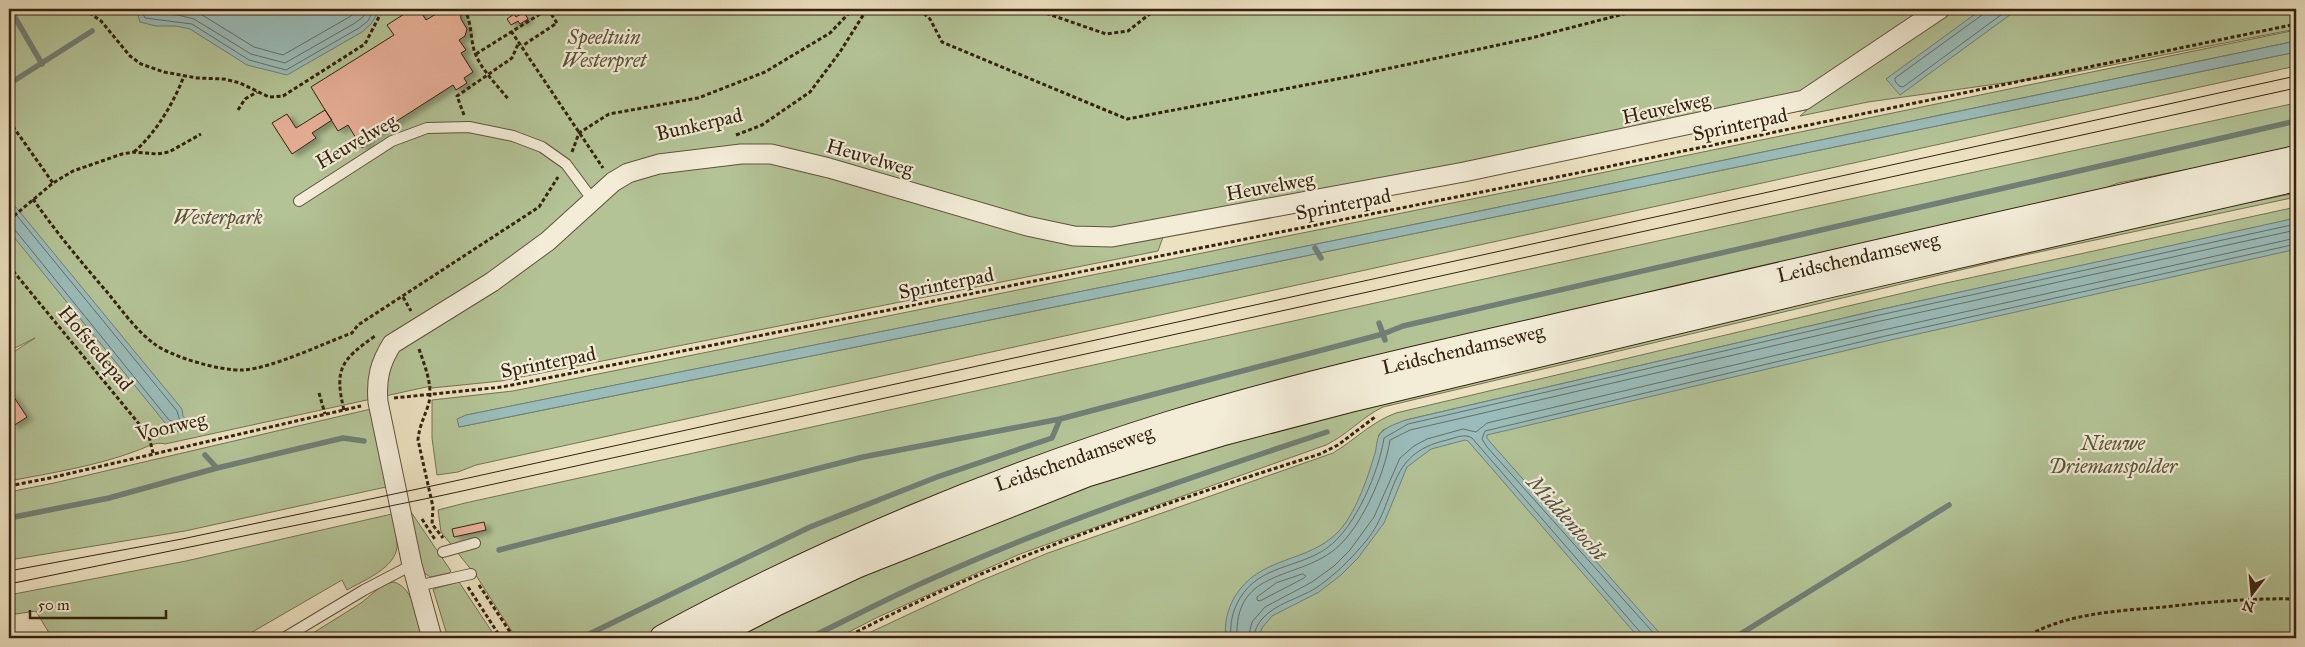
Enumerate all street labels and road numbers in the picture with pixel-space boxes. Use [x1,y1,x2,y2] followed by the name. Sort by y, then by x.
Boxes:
[1620,87,1713,130] street label: Heuvelweg
[653,102,745,146] street label: Bunkerpad
[1690,102,1790,146] street label: Sprinterpad
[311,108,402,175] street label: Heuvelweg
[823,133,917,182] street label: Heuvelweg
[1224,166,1317,207] street label: Heuvelweg
[1293,183,1393,225] street label: Sprinterpad
[1774,226,1942,288] street label: Leidschendamseweg
[896,262,996,304] street label: Sprinterpad
[54,301,138,395] street label: Hofstedepad
[1379,318,1547,380] street label: Leidschendamseweg
[498,341,598,383] street label: Sprinterpad
[133,406,209,447] street label: Voorweg
[992,419,1157,497] street label: Leidschendamseweg

